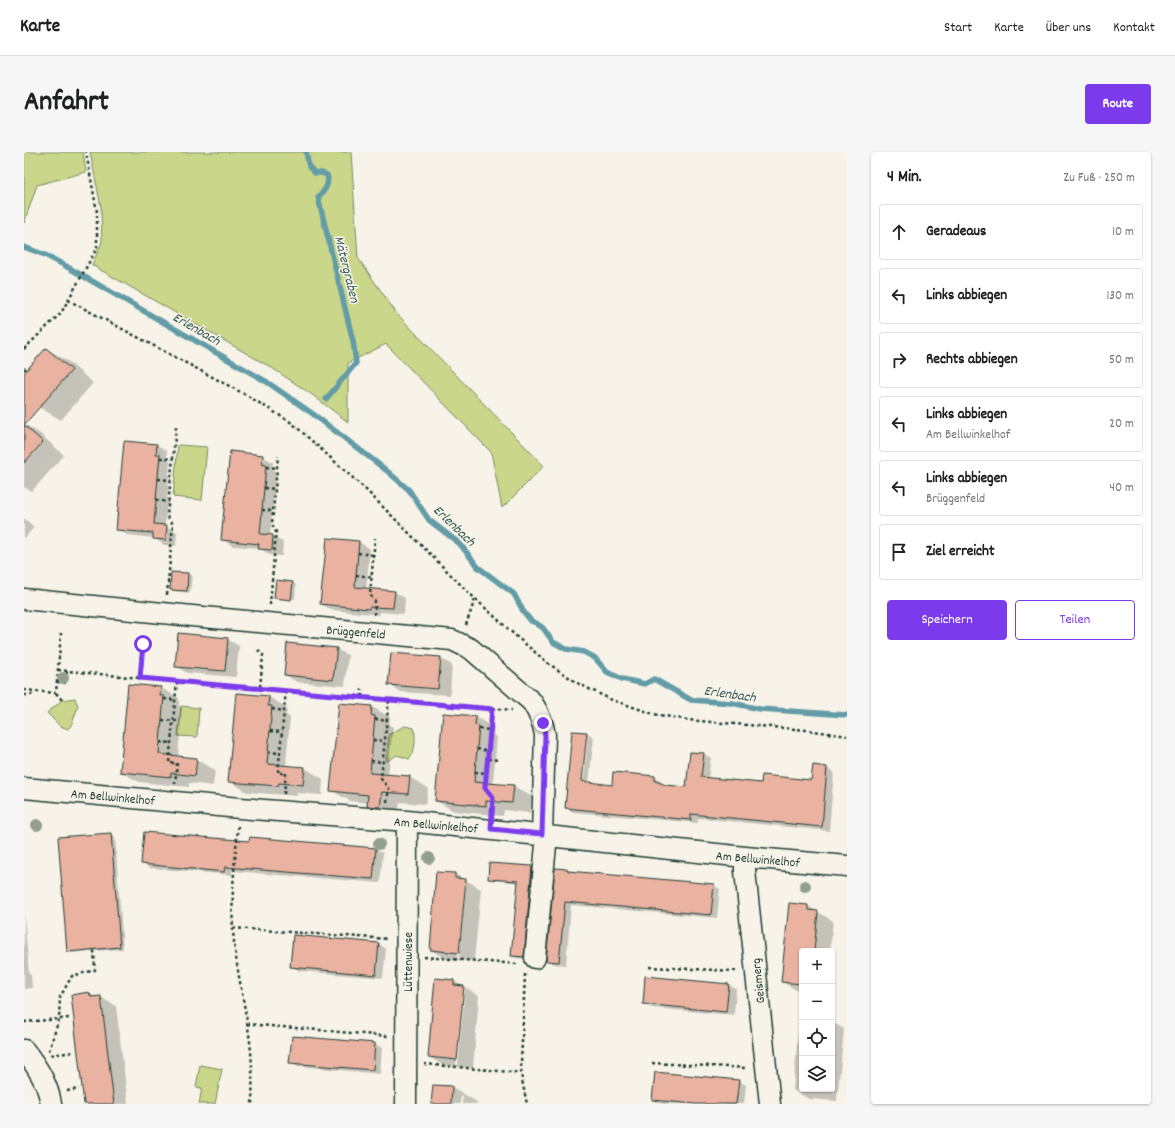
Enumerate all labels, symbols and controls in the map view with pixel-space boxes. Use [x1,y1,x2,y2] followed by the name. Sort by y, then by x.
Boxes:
[20,14,60,41] text: Karte
[944,18,972,38] text: Start
[994,18,1024,38] text: Karte
[1046,18,1091,38] text: Über uns
[1113,18,1155,38] text: Kontakt
[24,84,109,124] text: Anfahrt
[1085,84,1151,124] button: Route
[887,166,922,190] text: 4 Min.
[1063,169,1135,188] text: Zu Fuß · 250 m
[888,221,910,243] icon: ahead
[926,221,986,243] text: Geradeaus
[1112,223,1134,242] text: 10 m
[328,234,364,306] water label: Mätergraben
[888,285,910,307] icon: left
[926,285,1007,307] text: Links abbiegen
[1106,287,1134,306] text: 130 m
[168,308,224,352] water label: Erlenbach
[888,349,910,371] icon: right
[926,349,1018,371] text: Rechts abbiegen
[1109,351,1134,370] text: 50 m
[926,404,1007,426] text: Links abbiegen
[888,413,910,435] icon: left
[1109,415,1134,434] text: 20 m
[926,426,1010,445] text: Am Bellwinkelhof
[926,468,1007,490] text: Links abbiegen
[888,477,910,499] icon: left
[1110,479,1134,498] text: 40 m
[926,490,985,509] text: Brüggenfeld
[428,501,480,552] water label: Erlenbach
[888,541,910,563] icon: arrive
[926,541,994,563] text: Ziel erreicht
[887,600,1007,640] button: Speichern
[1015,600,1135,640] button: Teilen
[325,621,386,646] street label: Brüggenfeld
[134,635,152,653] route start
[702,681,758,709] water label: Erlenbach
[534,714,552,732] route end
[70,785,156,812] street label: Am Bellwinkelhof
[393,813,479,840] street label: Am Bellwinkelhof
[715,847,801,874] street label: Am Bellwinkelhof
[400,932,419,992] street label: Lüttenwiese
[799,948,835,1092] map controls
[799,948,835,984] button: +
[748,957,771,1004] street label: Geismerg
[799,984,835,1020] button: −
[799,1020,835,1056] button: locate
[799,1056,835,1092] button: layers

